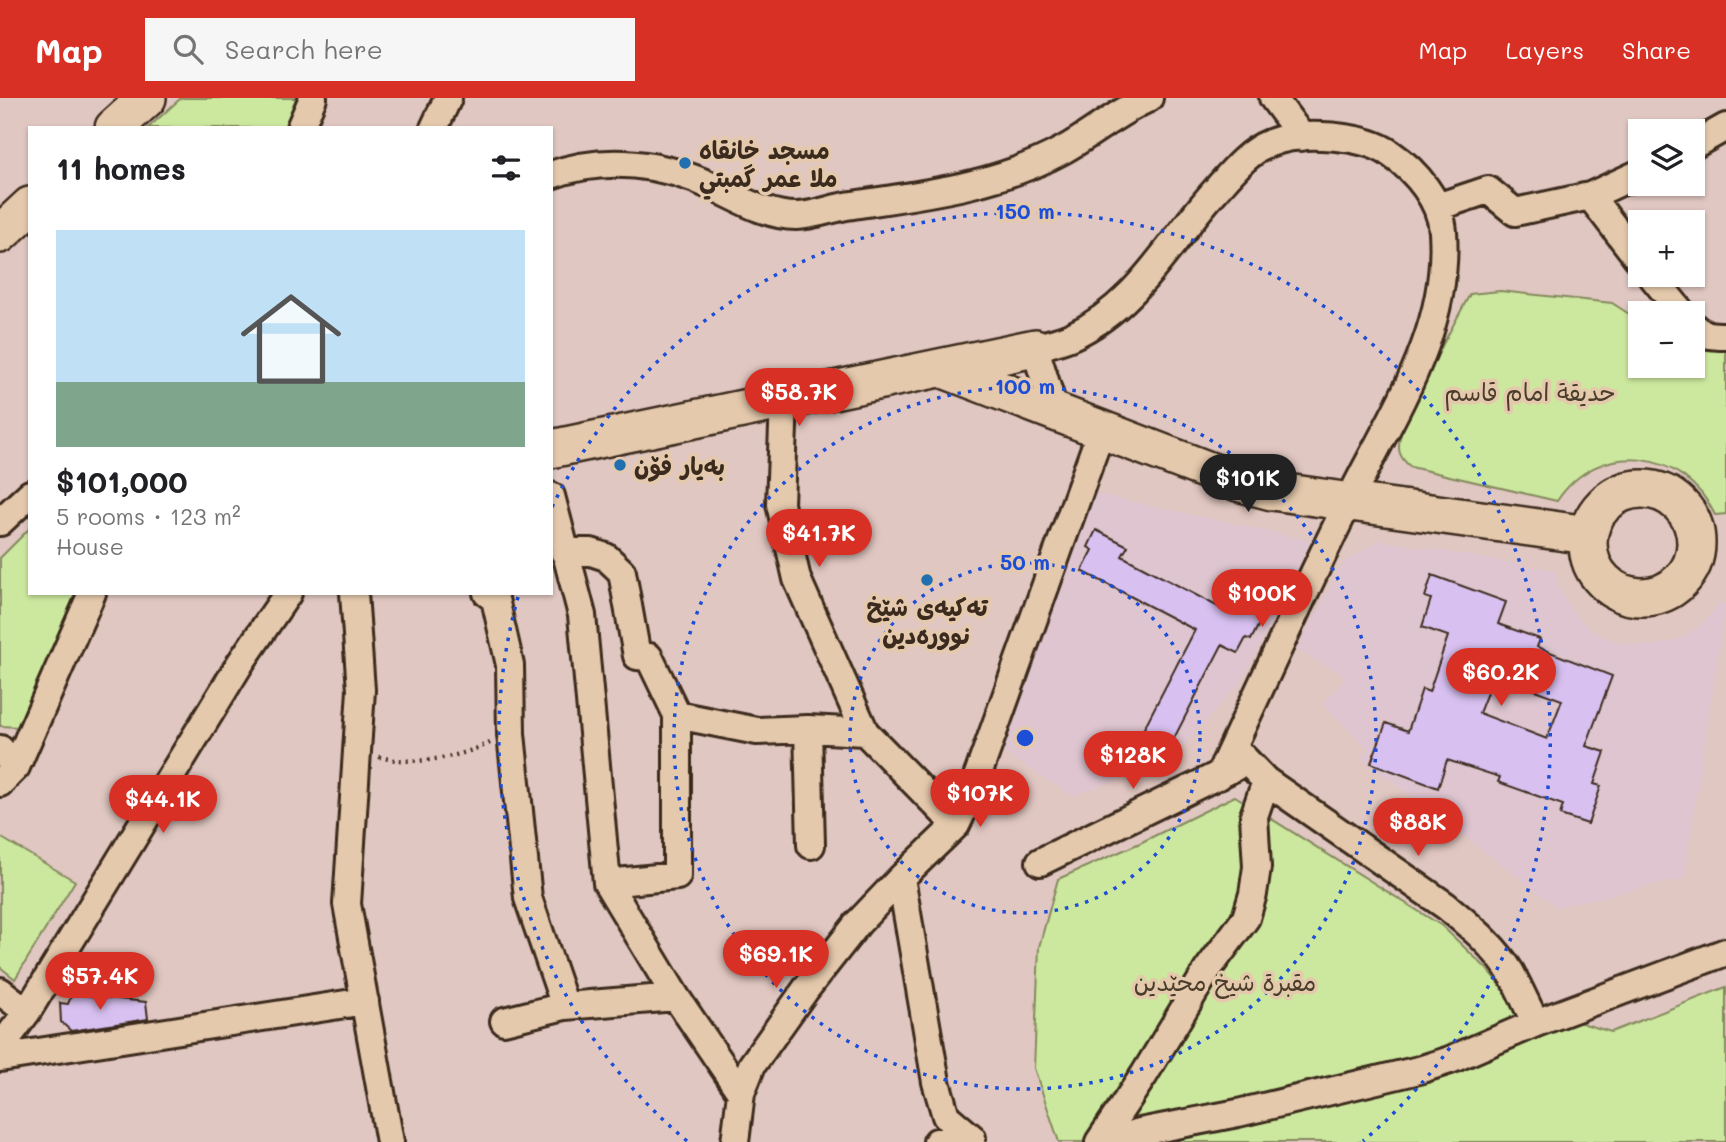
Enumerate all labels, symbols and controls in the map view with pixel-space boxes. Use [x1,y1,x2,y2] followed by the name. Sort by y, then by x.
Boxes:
[145,18,635,81] search box
[35,28,103,71] text: Map
[169,30,207,68] icon: search
[225,32,383,66] text: Search here
[1419,34,1467,65] text: Map
[1505,34,1584,65] text: Layers
[1622,34,1691,65] text: Share
[1628,119,1705,378] map controls
[1628,119,1705,196] button: layers
[699,134,838,200] place label: مسجد خانقاه ملا عمر گمبتي
[56,148,186,188] text: 11 homes
[487,149,525,187] icon: filters
[677,155,693,171] marker: مسجد خانقاه ملا عمر گمبتي
[995,197,1055,224] text: 150 m
[1628,210,1705,287] button: +
[228,276,354,402] icon: home
[1628,301,1705,378] button: −
[742,368,856,428] pin: $58.7K
[995,372,1055,399] text: 100 m
[761,376,837,406] text: $58.7K
[1444,376,1616,411] park label: حديقة امام قاسم
[634,450,725,482] place label: بەیار فۆن
[1199,454,1297,514] pin: $101K
[612,457,628,473] marker: بەیار فۆن
[56,461,188,501] text: $101,000
[1216,462,1280,492] text: $101K
[56,501,241,531] text: 5 rooms · 123 m²
[762,510,876,569] pin: $41.7K
[782,517,856,547] text: $41.7K
[56,531,124,561] text: House
[1000,548,1050,575] text: 50 m
[1213,570,1311,629] pin: $100K
[919,572,935,588] marker: تەکیەی شێخ نوورەدین
[1227,577,1297,607] text: $100K
[866,591,989,651] place label: تەکیەی شێخ نوورەدین
[1444,648,1558,708] pin: $60.2K
[1462,656,1540,686] text: $60.2K
[1013,726,1037,750] centre of rings
[1084,732,1182,791] pin: $128K
[1100,739,1166,769] text: $128K
[931,770,1029,829] pin: $107K
[106,776,220,835] pin: $44.1K
[946,777,1014,807] text: $107K
[125,783,201,813] text: $44.1K
[1377,798,1459,858] pin: $88K
[1389,806,1447,836] text: $88K
[719,930,833,990] pin: $69.1K
[739,938,813,968] text: $69.1K
[43,953,157,1012] pin: $57.4K
[61,960,139,990] text: $57.4K
[1134,966,1316,999] park label: مقبرة شيخ محێدین

